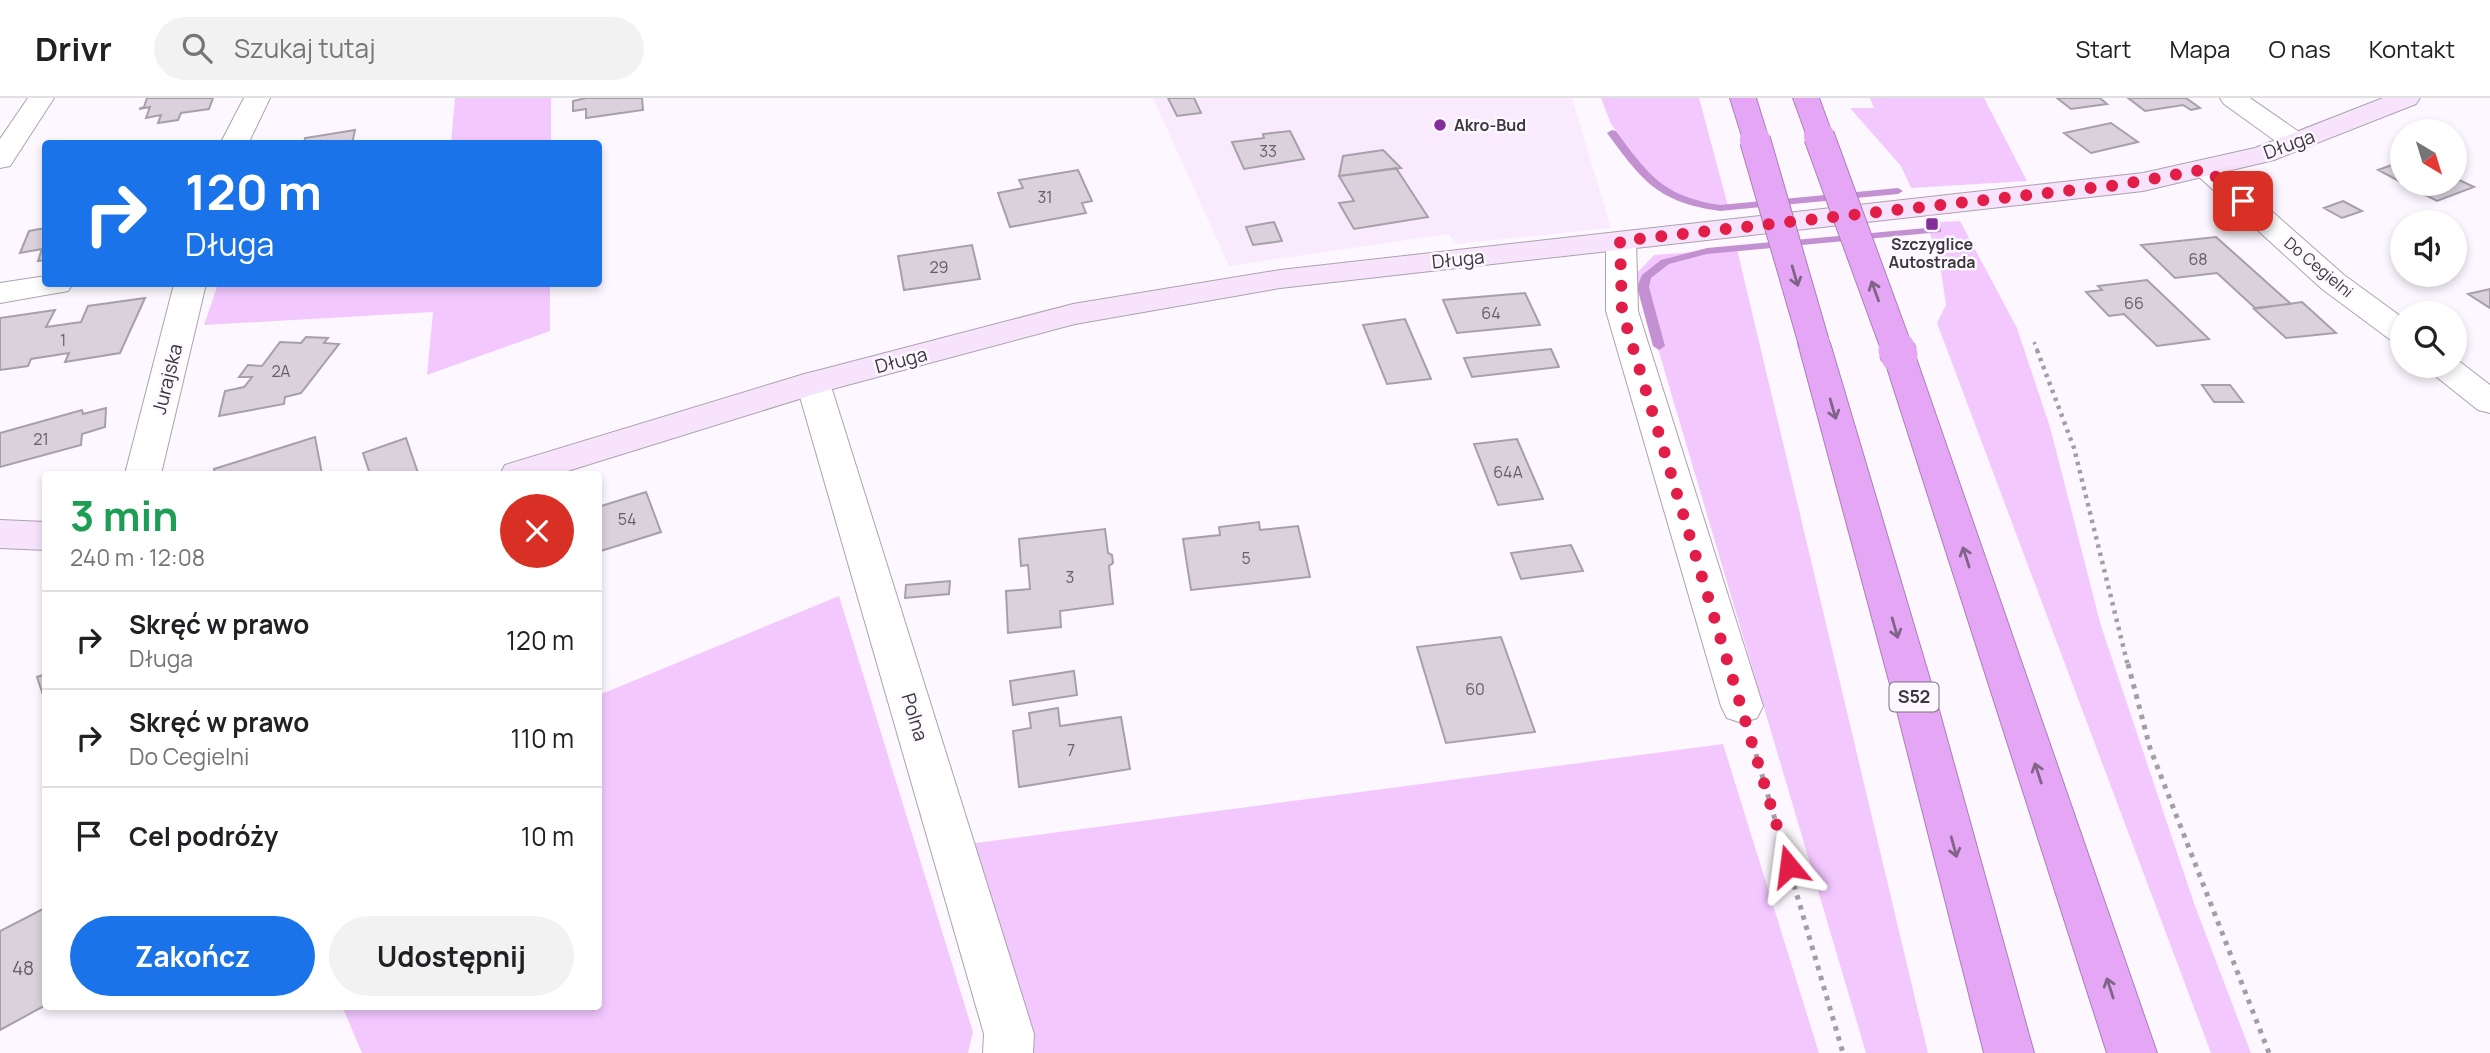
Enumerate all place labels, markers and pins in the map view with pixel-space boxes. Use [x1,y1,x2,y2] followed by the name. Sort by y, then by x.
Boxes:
[1454,114,1526,136] place label: Akro-Bud
[1432,117,1448,133] marker: Akro-Bud
[2213,171,2273,231] pin
[1924,216,1940,232] marker: Szczyglice Autostrada
[1889,233,1976,273] place label: Szczyglice Autostrada

